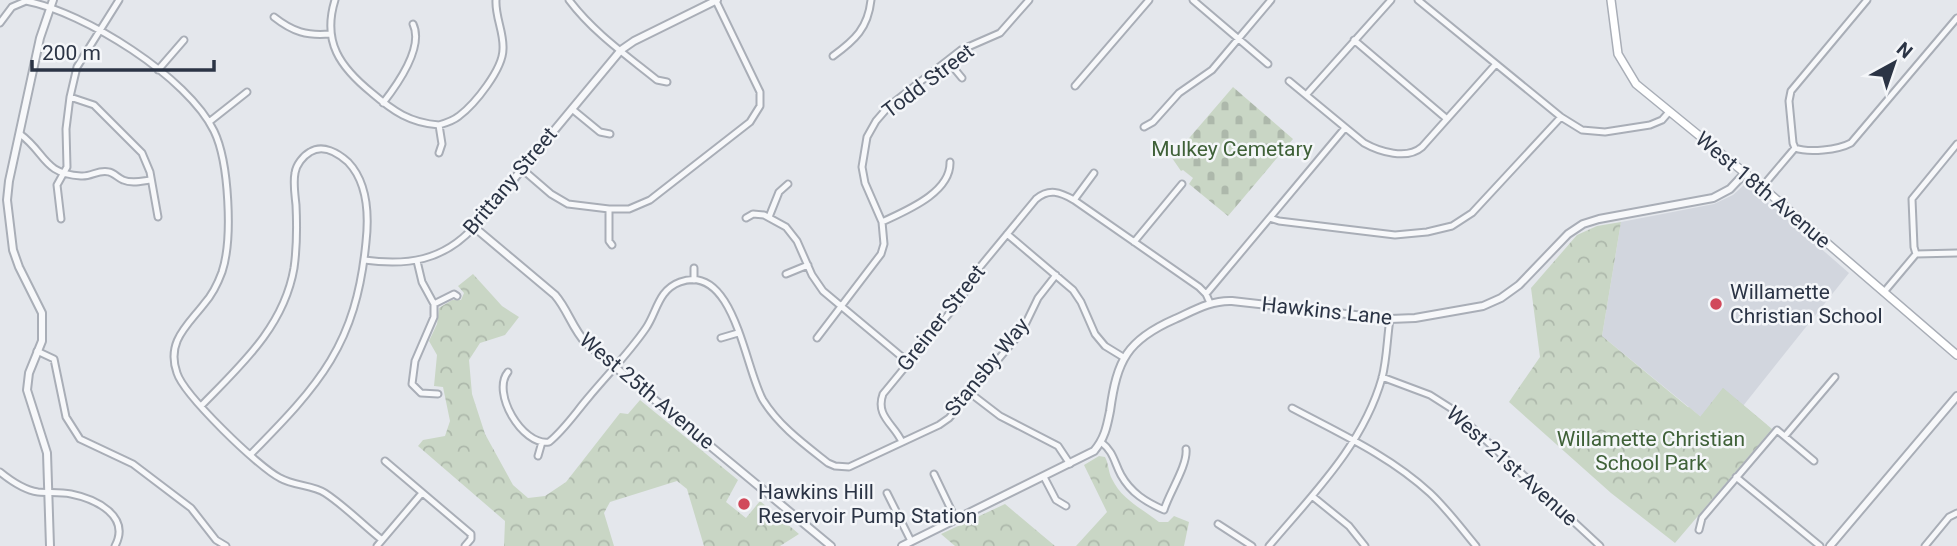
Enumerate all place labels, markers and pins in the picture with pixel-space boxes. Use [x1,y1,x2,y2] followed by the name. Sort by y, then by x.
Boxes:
[1730,280,1883,328] place label: Willamette Christian School
[1708,296,1724,312] marker: Willamette Christian School
[758,480,977,528] place label: Hawkins Hill Reservoir Pump Station
[736,496,752,512] marker: Hawkins Hill Reservoir Pump Station

